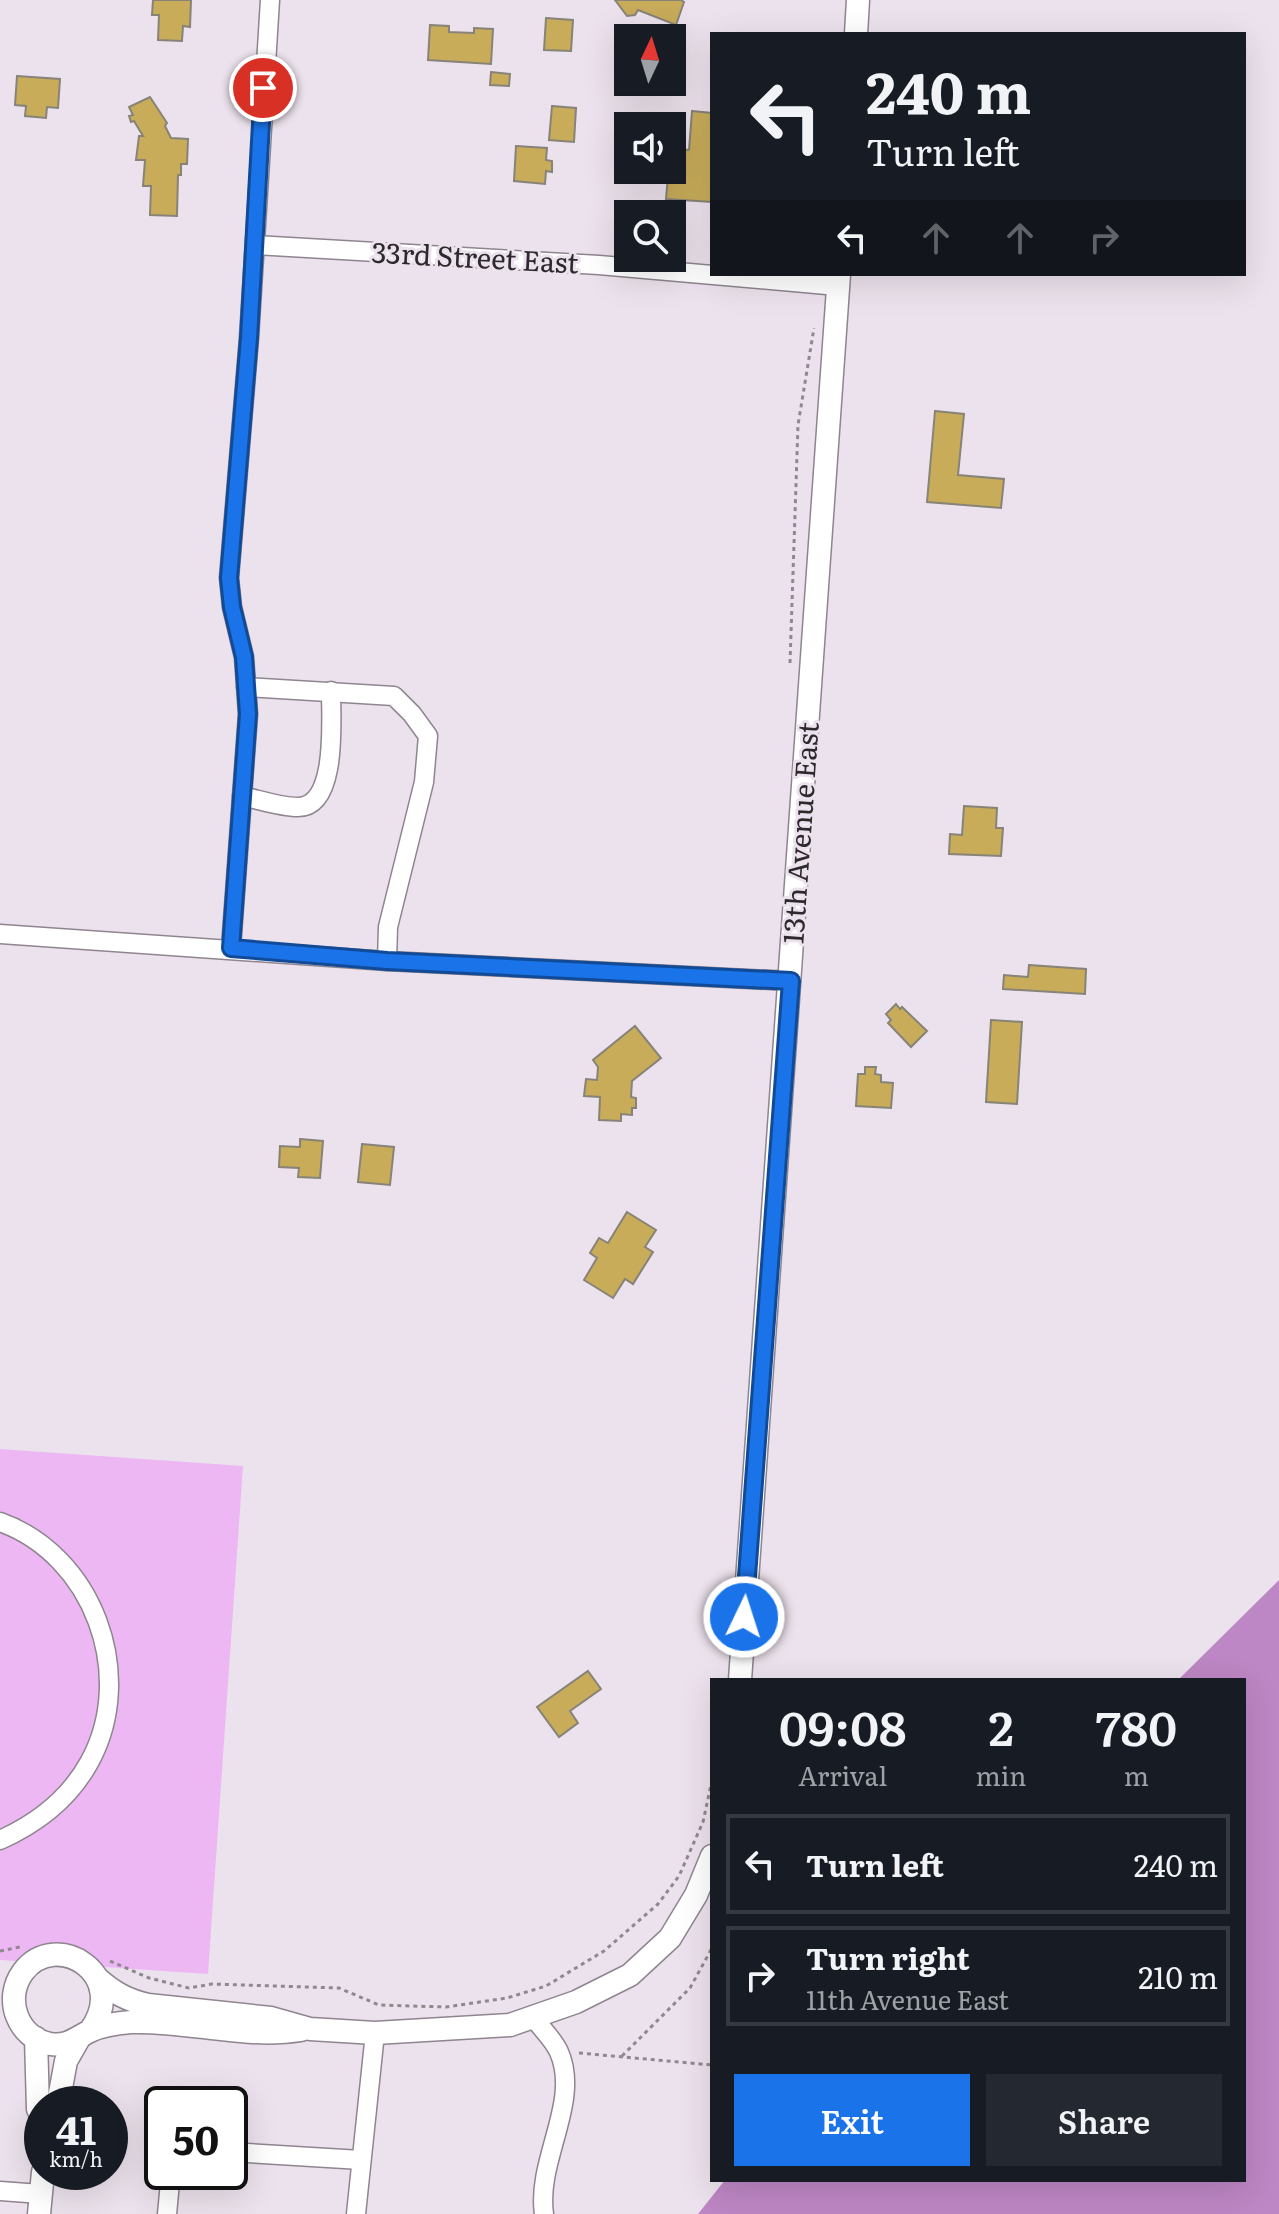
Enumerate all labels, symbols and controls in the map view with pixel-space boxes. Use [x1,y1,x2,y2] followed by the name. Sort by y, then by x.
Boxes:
[614,24,686,96] north arrow
[614,24,686,272] map controls
[866,48,1031,131] text: 240 m
[229,54,297,122] pin
[734,64,838,168] icon: left
[241,66,285,110] icon: arrive
[614,112,686,184] button: sound
[866,124,1020,177] text: Turn left
[614,200,686,272] button: search
[830,216,874,260] icon: left
[914,216,958,260] icon: ahead
[998,216,1042,260] icon: ahead
[1082,216,1126,260] icon: right
[371,230,580,282] street label: 33rd Street East
[770,720,828,945] street label: 13th Avenue East
[702,1575,786,1659] position arrow
[779,1690,907,1761] text: 09:08
[988,1690,1014,1761] text: 2
[1095,1690,1177,1761] text: 780
[798,1755,887,1794] text: Arrival
[975,1755,1027,1794] text: min
[1124,1755,1149,1794] text: m
[738,1842,782,1886] icon: left
[806,1842,944,1886] text: Turn left
[1134,1842,1218,1886] text: 240 m
[806,1935,970,1979] text: Turn right
[738,1954,782,1998] icon: right
[1138,1954,1218,1998] text: 210 m
[806,1979,1009,2018] text: 11th Avenue East
[734,2074,970,2166] button: Exit
[986,2074,1222,2166] button: Share
[144,2086,248,2190] speed limit sign: 50
[56,2098,96,2157] text: 41
[49,2143,103,2173] text: km/h

